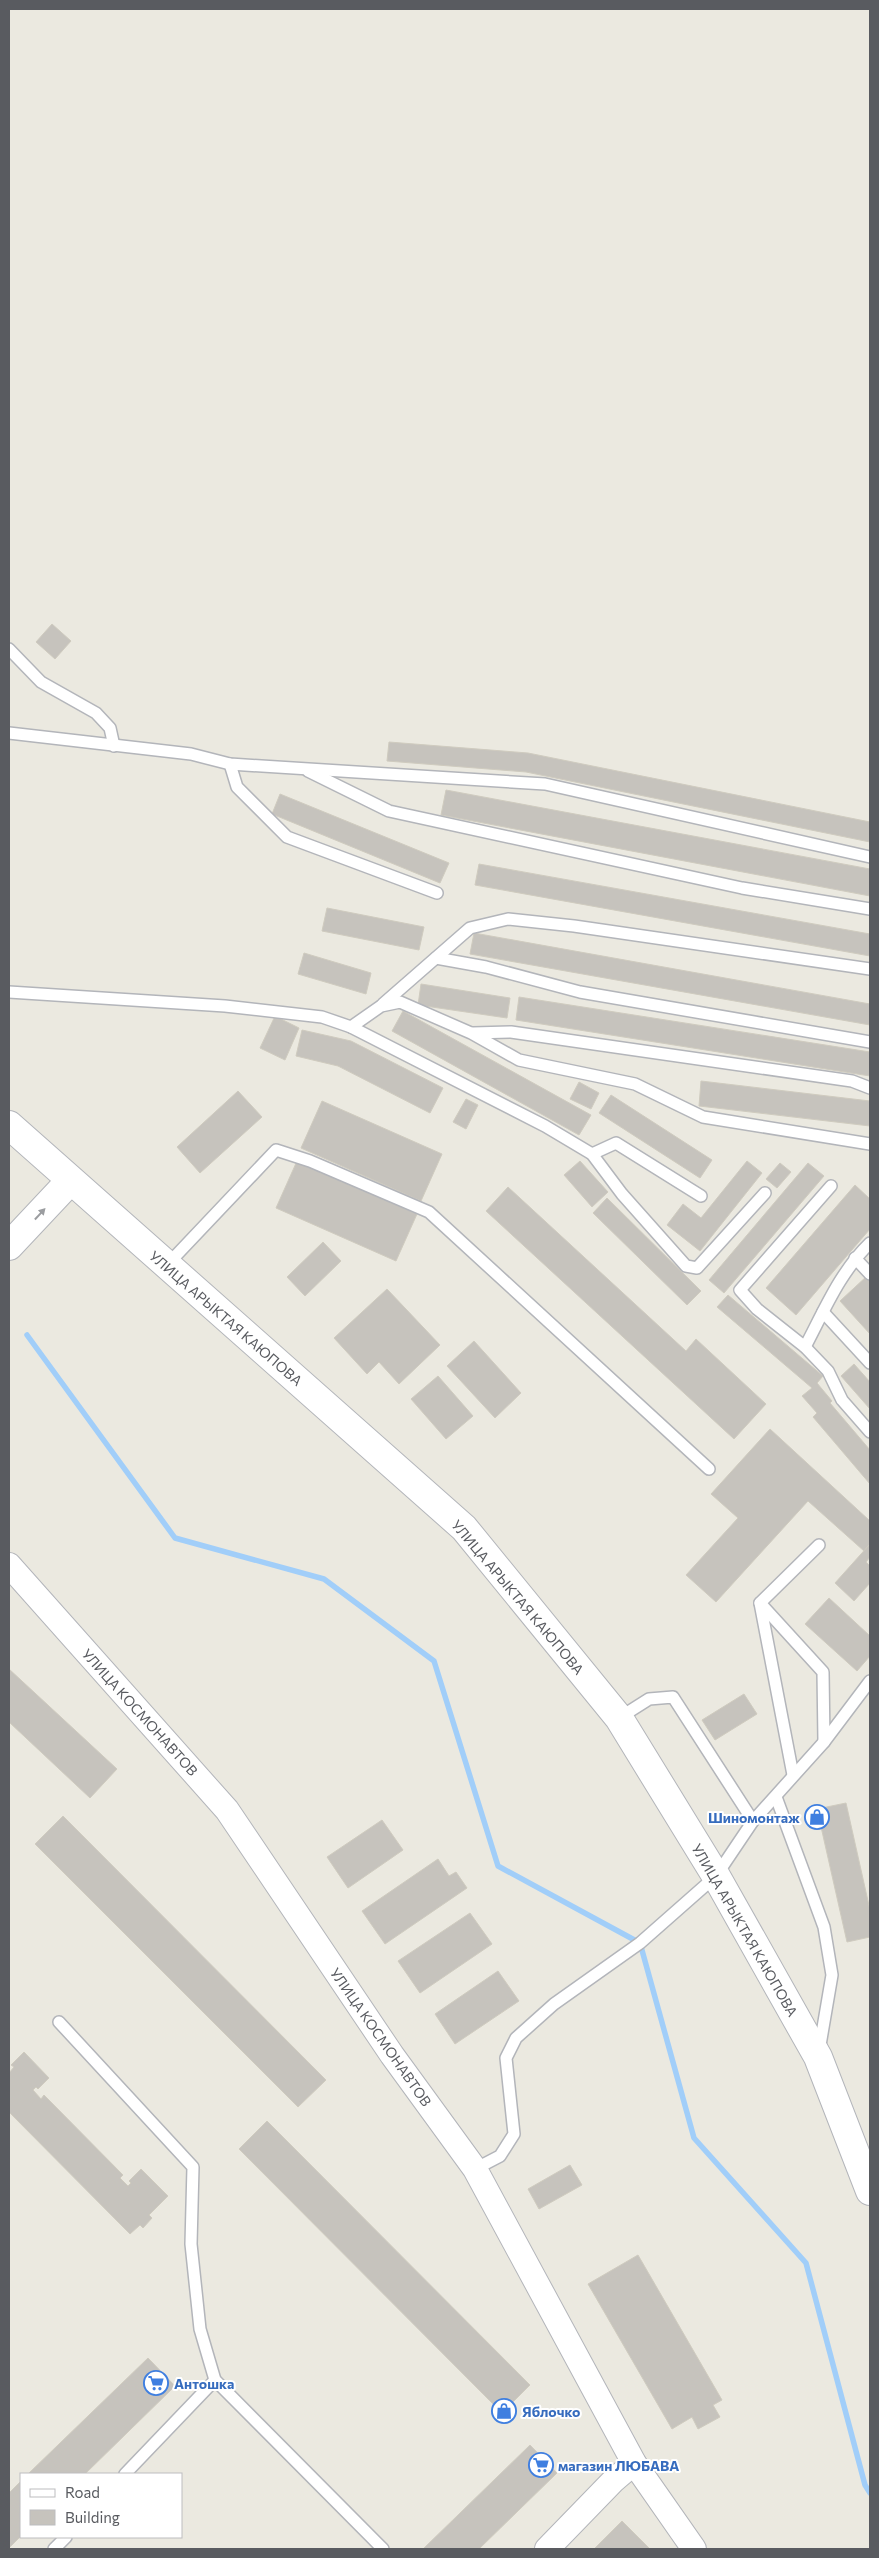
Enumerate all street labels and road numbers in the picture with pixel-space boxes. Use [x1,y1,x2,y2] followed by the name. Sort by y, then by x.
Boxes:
[146,1247,306,1389] street label: УЛИЦА АРЫКТАЯ КАЮПОВА
[448,1516,588,1678] street label: УЛИЦА АРЫКТАЯ КАЮПОВА
[79,1645,201,1779] street label: УЛИЦА КОСМОНАВТОВ
[688,1841,802,2020] street label: УЛИЦА АРЫКТАЯ КАЮПОВА
[327,1965,435,2109] street label: УЛИЦА КОСМОНАВТОВ

